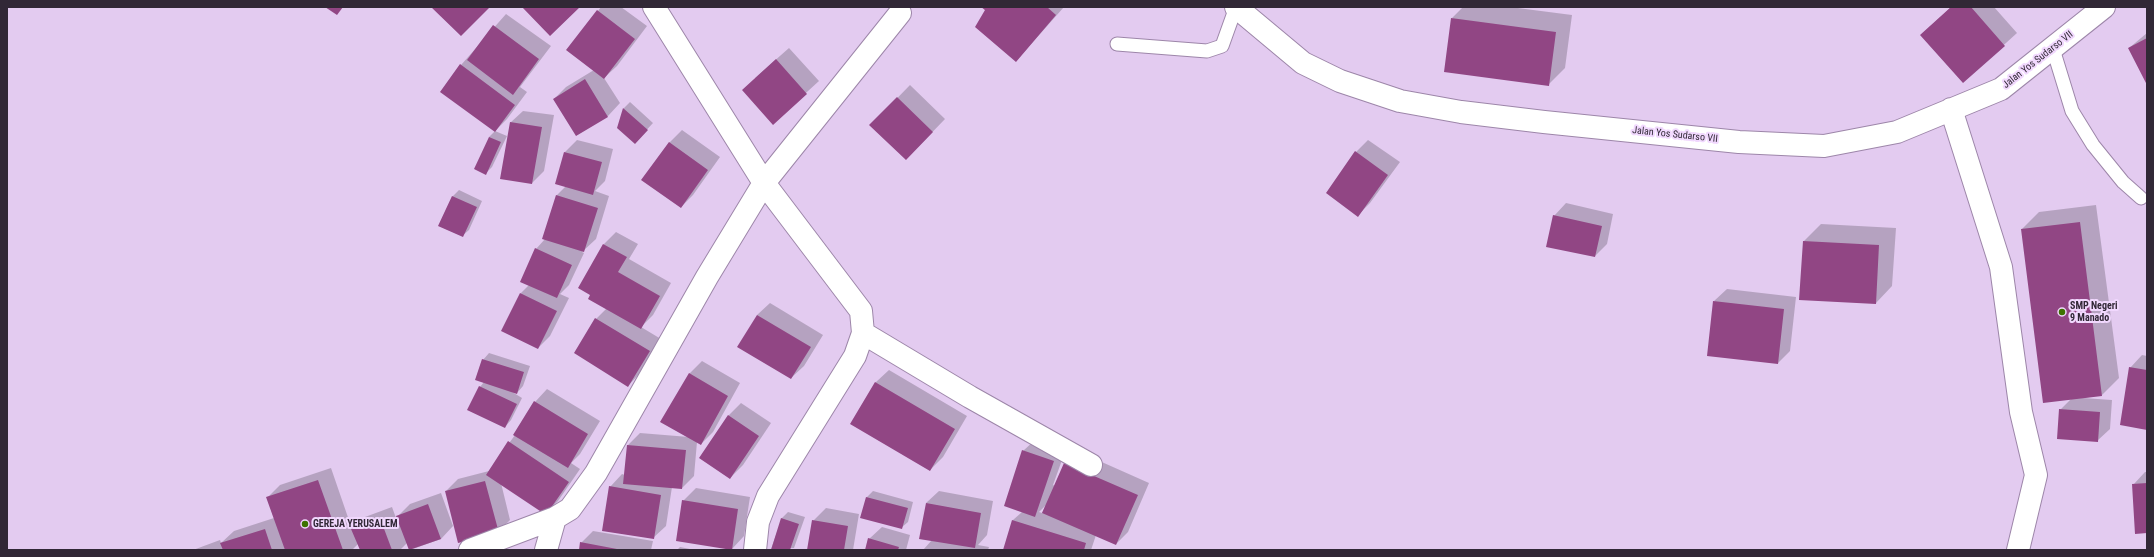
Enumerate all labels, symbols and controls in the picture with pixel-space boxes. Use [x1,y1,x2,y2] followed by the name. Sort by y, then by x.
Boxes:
[2000,29,2076,91] street label: Jalan Yos Sudarso VII
[1632,125,1718,145] street label: Jalan Yos Sudarso VII
[2070,300,2118,324] place label: SMP Negeri 9 Manado
[2057,307,2067,317] marker: SMP Negeri 9 Manado
[313,518,397,530] place label: GEREJA YERUSALEM
[300,519,310,529] marker: GEREJA YERUSALEM

